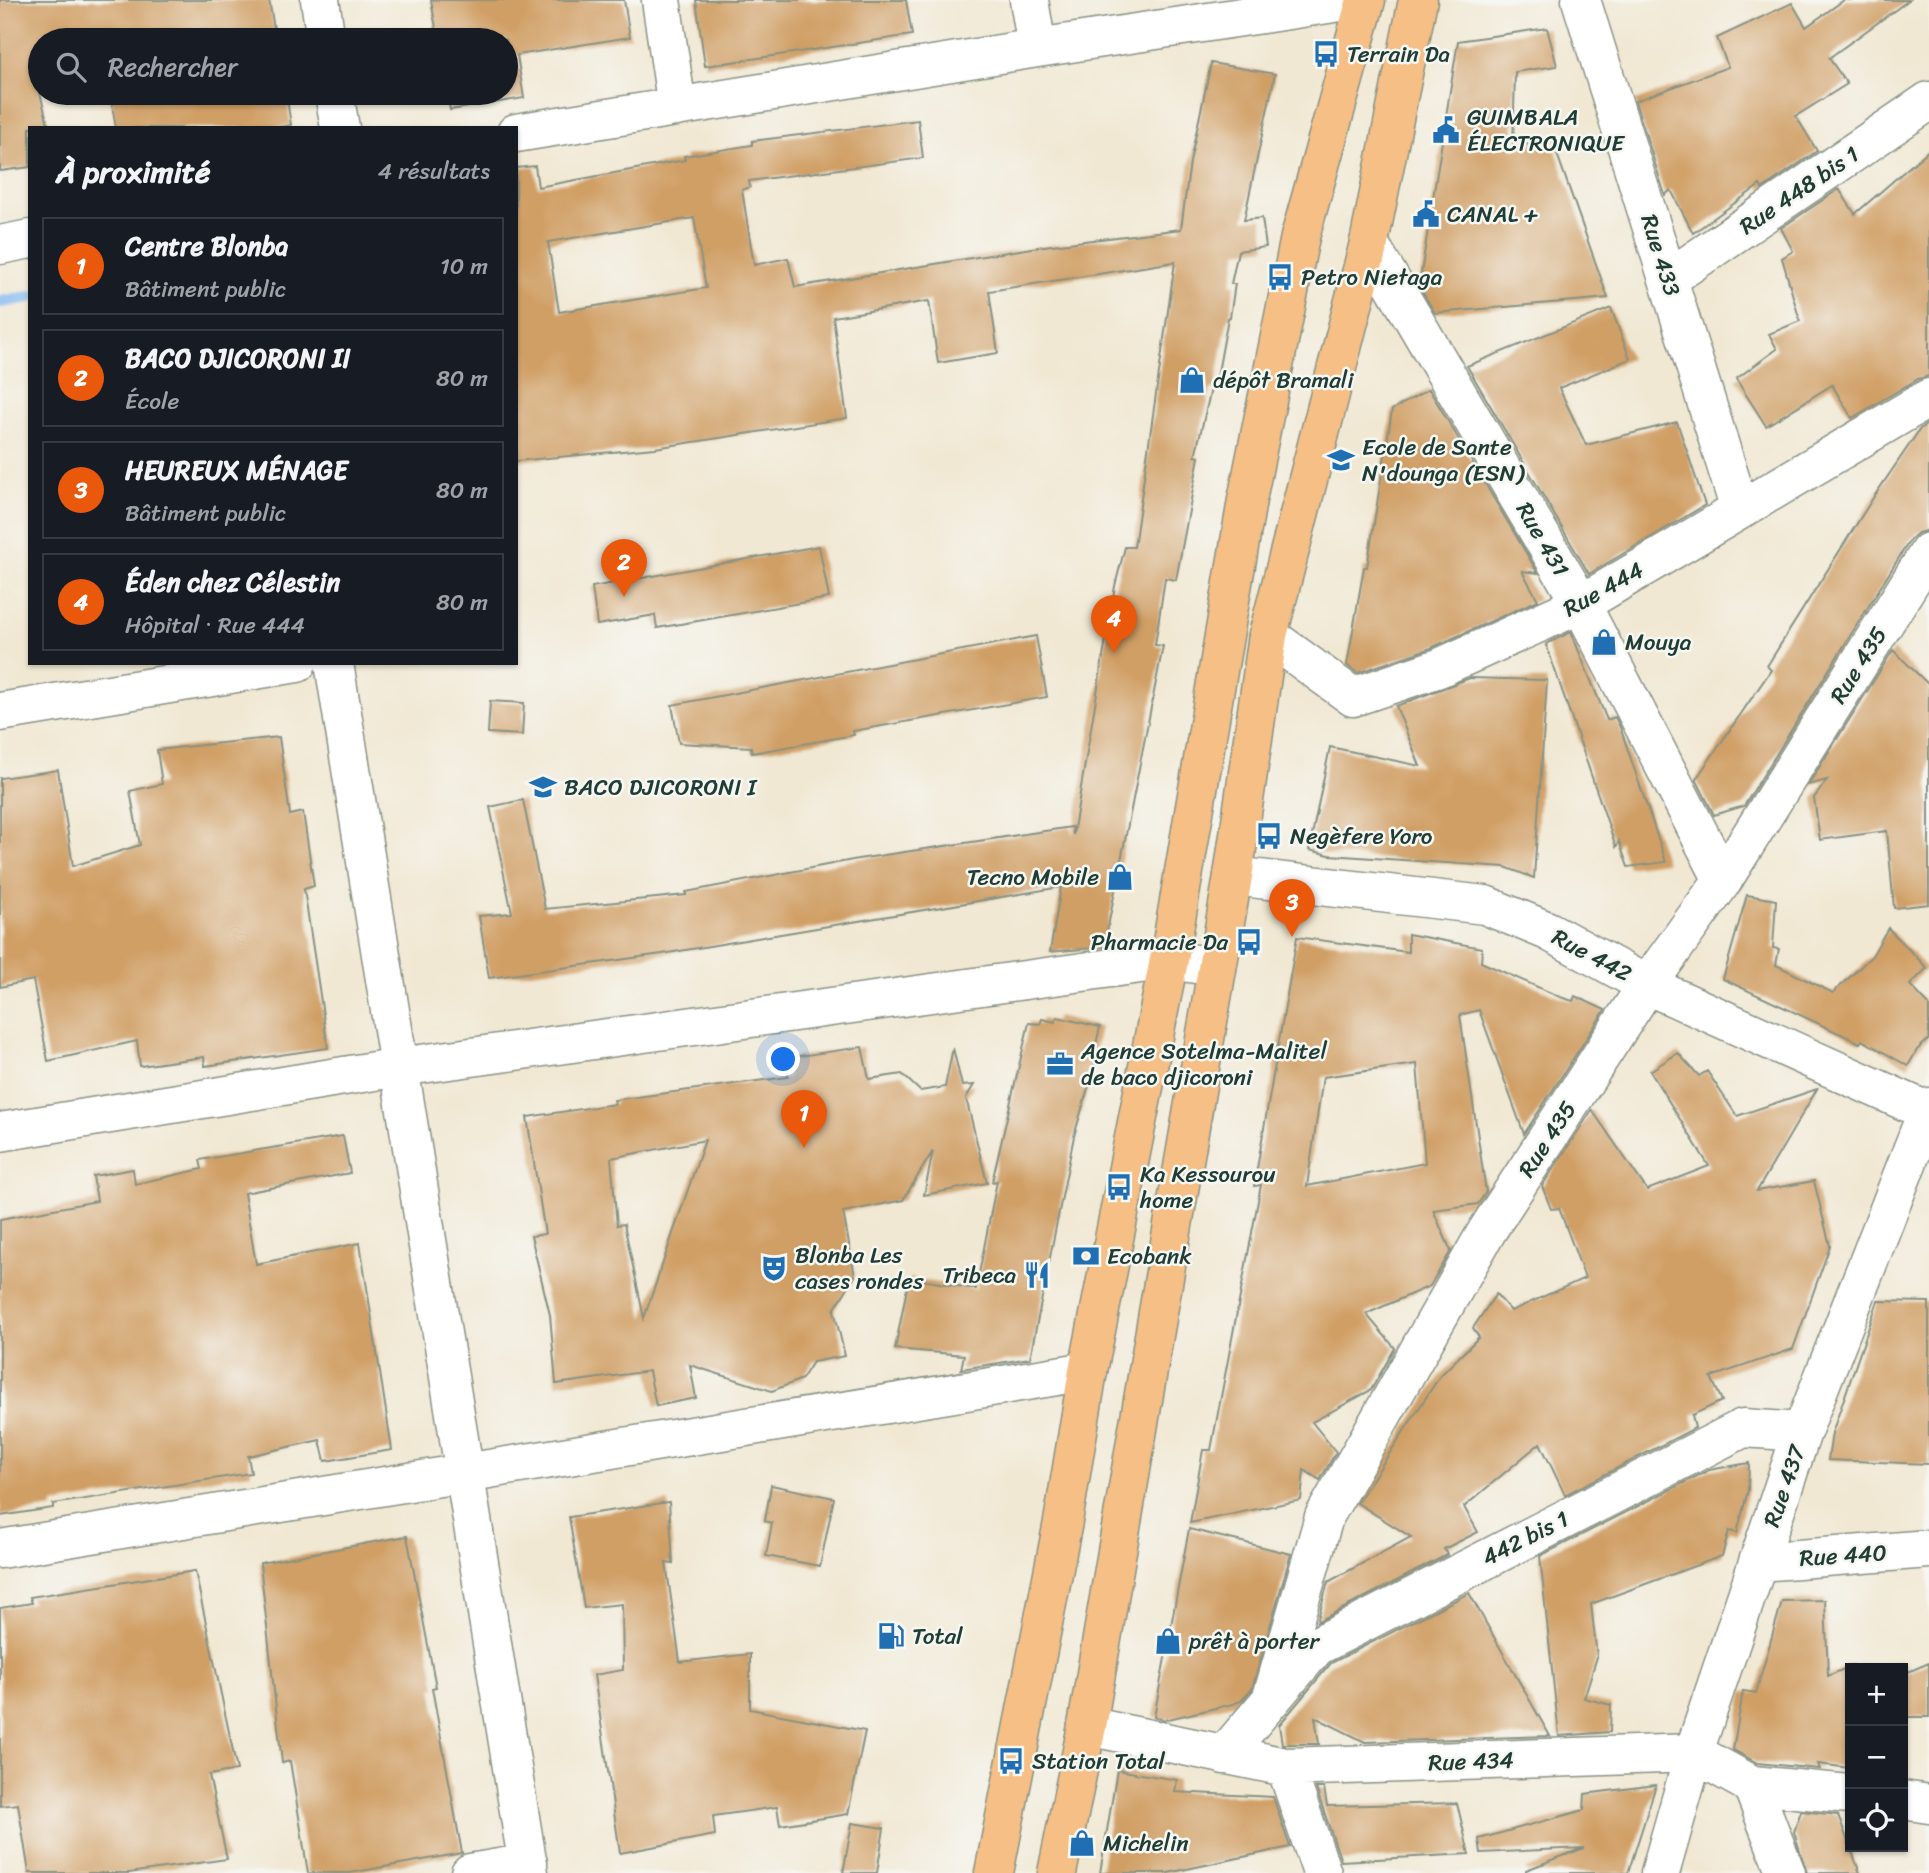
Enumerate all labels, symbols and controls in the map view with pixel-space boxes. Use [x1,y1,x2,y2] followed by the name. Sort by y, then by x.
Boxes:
[28,28,518,105] search box
[1347,34,1450,75] place label: Terrain Da
[1311,39,1341,69] bus stop icon: Terrain Da
[108,44,238,90] text: Rechercher
[52,48,90,86] icon: search
[1467,97,1625,164] place label: GUIMBALA ÉLECTRONIQUE
[1431,115,1461,145] public building icon: GUIMBALA ÉLECTRONIQUE
[1731,135,1868,246] street label: Rue 448 bis 1
[56,145,210,199] text: À proximité
[378,151,490,192] text: 4 résultats
[1447,194,1538,235] place label: CANAL +
[1411,199,1441,229] public building icon: CANAL +
[1629,209,1692,302] street label: Rue 433
[125,223,288,269] text: Centre Blonba
[76,246,86,287] text: 1
[440,246,488,287] text: 10 m
[1301,257,1443,298] place label: Petro Nietaga
[1265,262,1295,292] bus stop icon: Petro Nietaga
[125,269,287,310] text: Bâtiment public
[125,335,351,381] text: BACO DJICORONI II
[74,358,88,399] text: 2
[436,358,488,399] text: 80 m
[1213,360,1354,401] place label: dépôt Bramali
[1177,365,1207,395] shop icon: dépôt Bramali
[125,381,179,422] text: École
[1362,427,1526,494] place label: Ecole de Sante N'dounga (ESN)
[1326,445,1356,475] school or university icon: Ecole de Sante N'dounga (ESN)
[125,447,348,493] text: HEUREUX MÉNAGE
[75,470,87,511] text: 3
[436,470,488,511] text: 80 m
[125,493,287,534] text: Bâtiment public
[1505,494,1581,585] street label: Rue 431
[601,539,647,597] pin: 2
[1555,550,1651,629] street label: Rue 444
[125,559,341,605] text: Éden chez Célestin
[74,582,88,623] text: 4
[436,582,488,623] text: 80 m
[1091,595,1137,653] pin: 4
[125,605,305,646] text: Hôpital · Rue 444
[1818,618,1898,712] street label: Rue 435
[1625,622,1692,663] place label: Mouya
[1589,627,1619,657] shop icon: Mouya
[564,767,758,808] place label: BACO DJICORONI I
[528,772,558,802] school or university icon: BACO DJICORONI I
[1290,816,1433,857] place label: Negèfere Yoro
[1254,821,1284,851] bus stop icon: Negèfere Yoro
[967,857,1099,898] place label: Tecno Mobile
[1105,862,1135,892] shop icon: Tecno Mobile
[1269,879,1315,937] pin: 3
[1544,917,1639,994] street label: Rue 442
[1091,922,1228,963] place label: Pharmacie Da
[1234,927,1264,957] bus stop icon: Pharmacie Da
[1080,1031,1327,1098] place label: Agence Sotelma-Malitel de baco djicoroni
[766,1042,800,1076] your location
[1045,1049,1075,1079] office icon: Agence Sotelma-Malitel de baco djicoroni
[781,1090,827,1148] pin: 1
[1507,1092,1588,1186] street label: Rue 435
[1139,1154,1276,1221] place label: Ka Kessourou home
[1104,1172,1134,1202] bus stop icon: Ka Kessourou home
[795,1235,924,1302] place label: Blonba Les cases rondes
[1107,1236,1192,1277] place label: Ecobank
[1071,1241,1101,1271] bank icon: Ecobank
[759,1253,789,1283] theatre icon: Blonba Les cases rondes
[942,1255,1016,1296] place label: Tribeca
[1022,1260,1052,1290] restaurant icon: Tribeca
[1751,1438,1818,1533] street label: Rue 437
[1474,1499,1576,1578] street label: 442 bis 1
[1798,1532,1888,1579] street label: Rue 440
[912,1616,963,1657] place label: Total
[876,1621,906,1651] fuel station icon: Total
[1188,1621,1321,1662] place label: prêt à porter
[1153,1626,1183,1656] shop icon: prêt à porter
[1845,1663,1908,1852] map controls
[1845,1663,1908,1726] button: +
[1845,1726,1908,1789] button: −
[1428,1740,1514,1783] street label: Rue 434
[1032,1741,1165,1782] place label: Station Total
[996,1746,1026,1776] bus stop icon: Station Total
[1845,1789,1908,1852] button: locate
[1103,1823,1189,1864] place label: Michelin
[1067,1828,1097,1858] shop icon: Michelin

